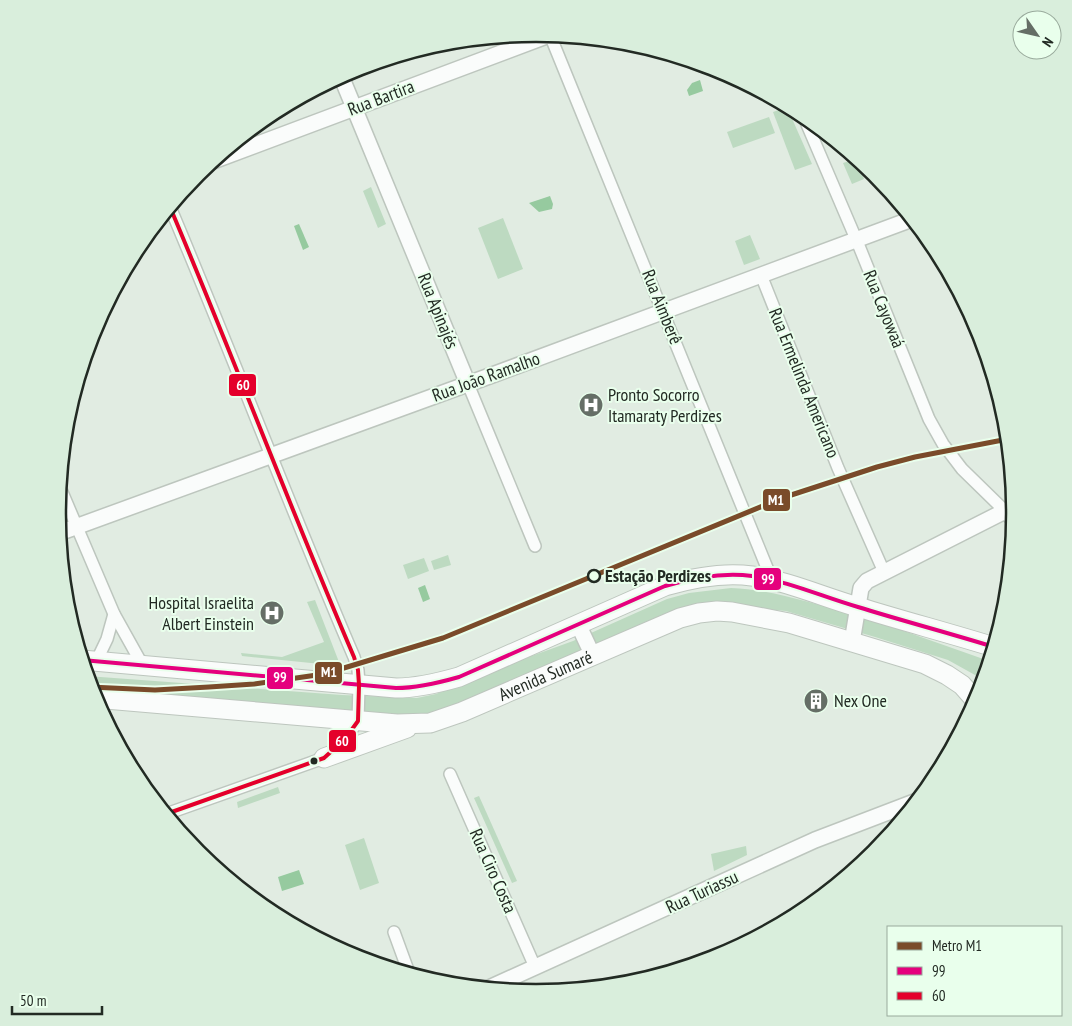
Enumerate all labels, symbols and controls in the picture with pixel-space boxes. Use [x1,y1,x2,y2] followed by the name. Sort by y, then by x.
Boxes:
[1012,10,1062,60] north arrow
[1038,34,1057,50] text: N
[344,74,417,121] street label: Rua Bartira
[637,266,688,348] street label: Rua Aimberê
[858,266,911,351] street label: Rua Cayowaá
[413,270,464,352] street label: Rua Apinajés
[764,305,845,461] street label: Rua Ermelinda Americano
[429,346,543,407] street label: Rua João Ramalho
[228,373,257,397] line badge: 60
[236,376,250,394] text: 60
[608,383,722,427] place label: Pronto Socorro Itamaraty Perdizes
[578,392,604,418] hospital icon: Pronto Socorro Itamaraty Perdizes
[762,488,791,512] line badge: M1
[768,491,784,509] text: M1
[605,564,711,587] place label: Estação Perdizes
[753,567,782,591] line badge: 99
[587,569,601,583] marker: Estação Perdizes
[761,570,775,588] text: 99
[149,591,254,635] place label: Hospital Israelita Albert Einstein
[259,600,285,626] hospital icon: Hospital Israelita Albert Einstein
[495,645,596,706] street label: Avenida Sumaré
[314,661,343,685] line badge: M1
[321,663,337,681] text: M1
[266,666,294,690] line badge: 99
[273,668,287,686] text: 99
[803,688,829,714] building icon: Nex One
[834,689,887,712] place label: Nex One
[328,729,357,753] line badge: 60
[335,732,349,750] text: 60
[309,756,319,766] unlabelled marker
[465,825,522,917] street label: Rua Ciro Costa
[662,865,742,918] street label: Rua Turiassu
[887,926,1062,1016] legend
[932,936,982,955] text: Metro M1
[932,961,946,980] text: 99
[12,984,102,1016] scale bar
[932,986,946,1005] text: 60
[20,991,46,1010] text: 50 m

